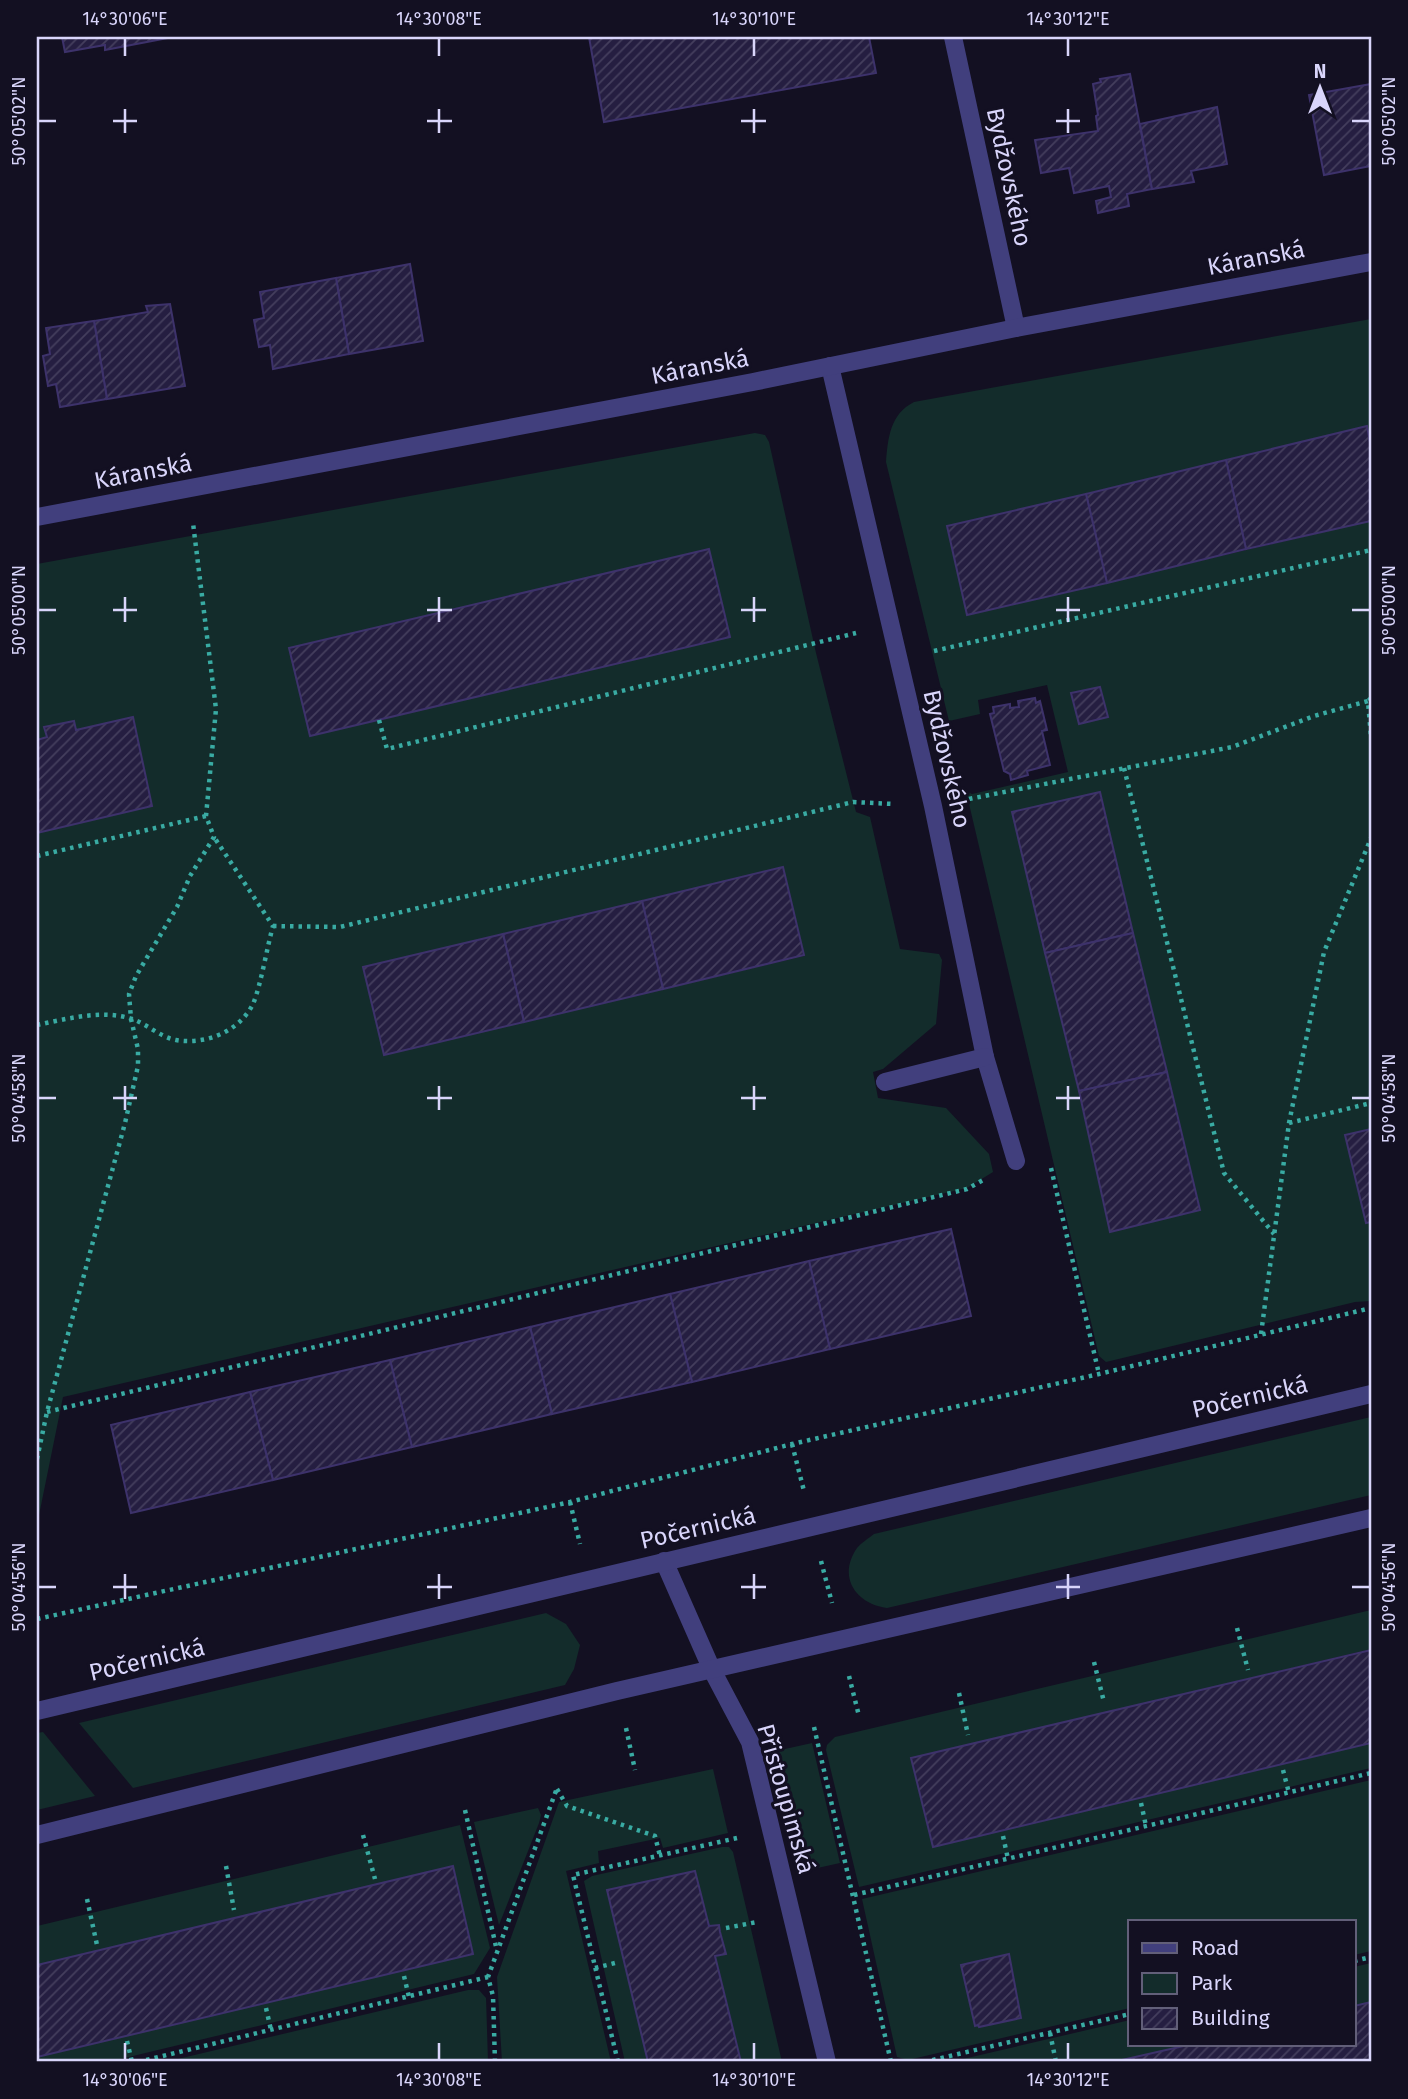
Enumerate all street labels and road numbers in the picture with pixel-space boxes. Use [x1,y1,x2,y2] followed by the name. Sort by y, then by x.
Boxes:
[981,105,1037,249] street label: Bydžovského
[1205,235,1307,281] street label: Káranská
[649,344,751,390] street label: Káranská
[92,449,194,495] street label: Káranská
[918,687,976,831] street label: Bydžovského
[1189,1370,1311,1424] street label: Počernická
[637,1501,759,1555] street label: Počernická
[86,1633,208,1687] street label: Počernická
[751,1721,821,1877] street label: Přistoupimská

